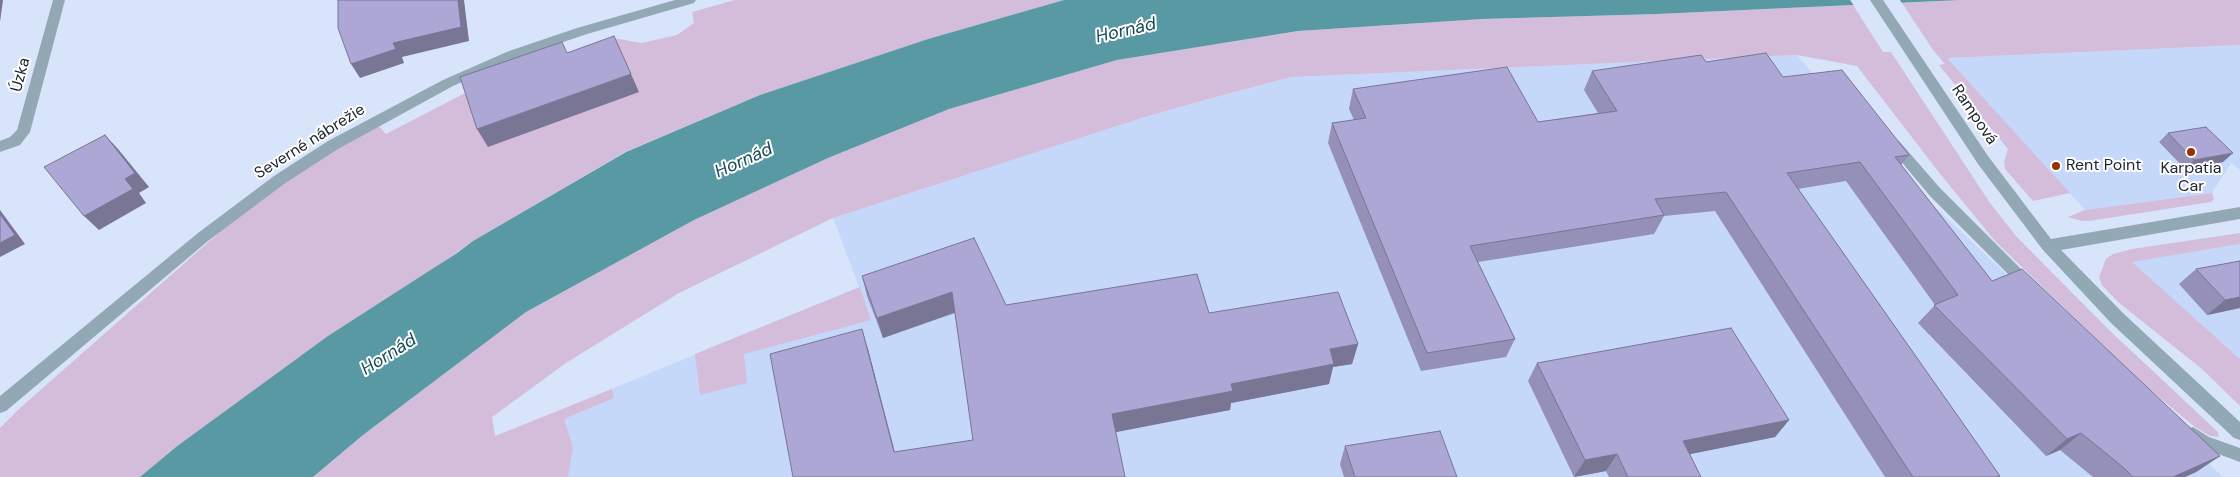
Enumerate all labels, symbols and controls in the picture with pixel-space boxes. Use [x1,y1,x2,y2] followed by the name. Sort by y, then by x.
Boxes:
[1094,14,1158,48] water label: Hornád
[7,56,35,94] street label: Úzka
[1947,81,2001,149] street label: Rampová
[251,100,369,184] street label: Severné nábrežie
[712,139,776,183] water label: Hornád
[2185,146,2197,158] marker: Karpatia Car
[2066,156,2141,176] place label: Rent Point
[2161,159,2221,197] place label: Karpatia Car
[2050,160,2062,172] marker: Rent Point
[357,330,421,380] water label: Hornád

